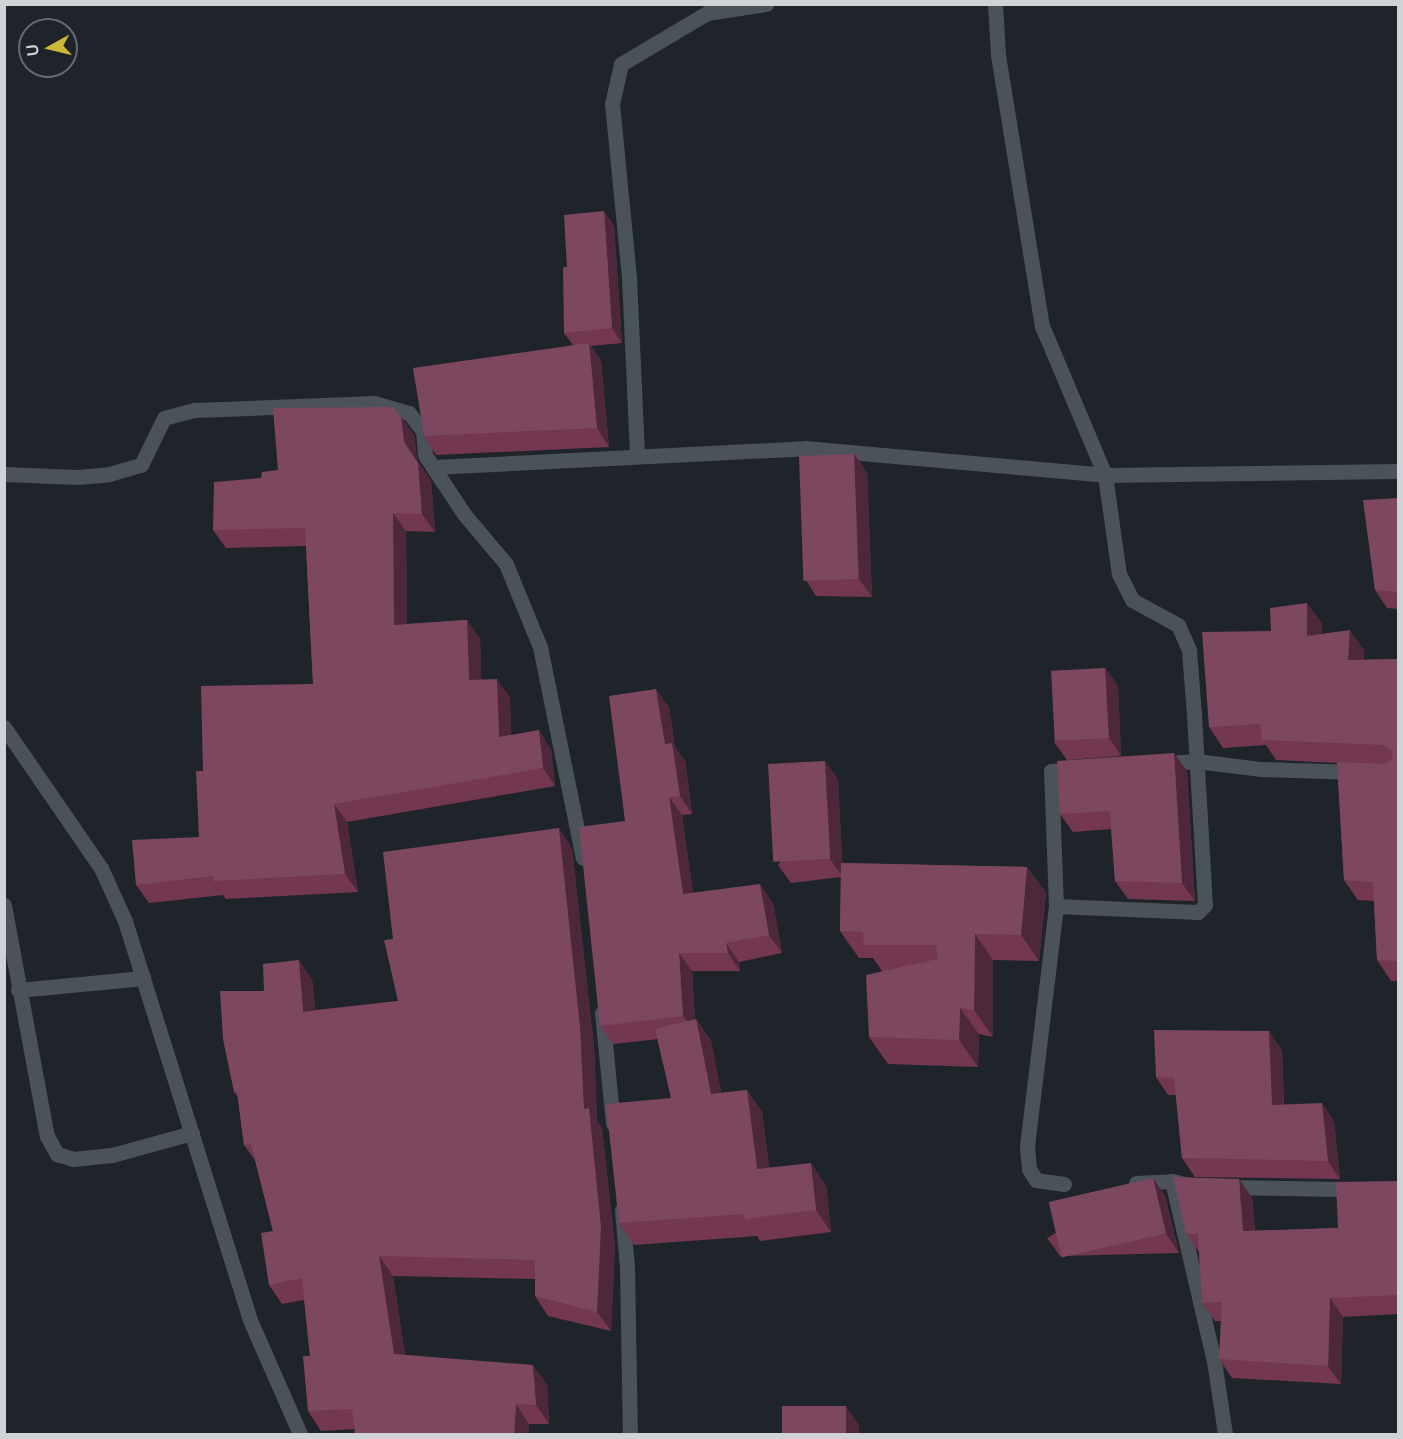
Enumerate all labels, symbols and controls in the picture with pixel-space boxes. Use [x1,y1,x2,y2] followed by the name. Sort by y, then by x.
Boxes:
[18,18,78,78] north arrow
[21,43,42,58] text: U

